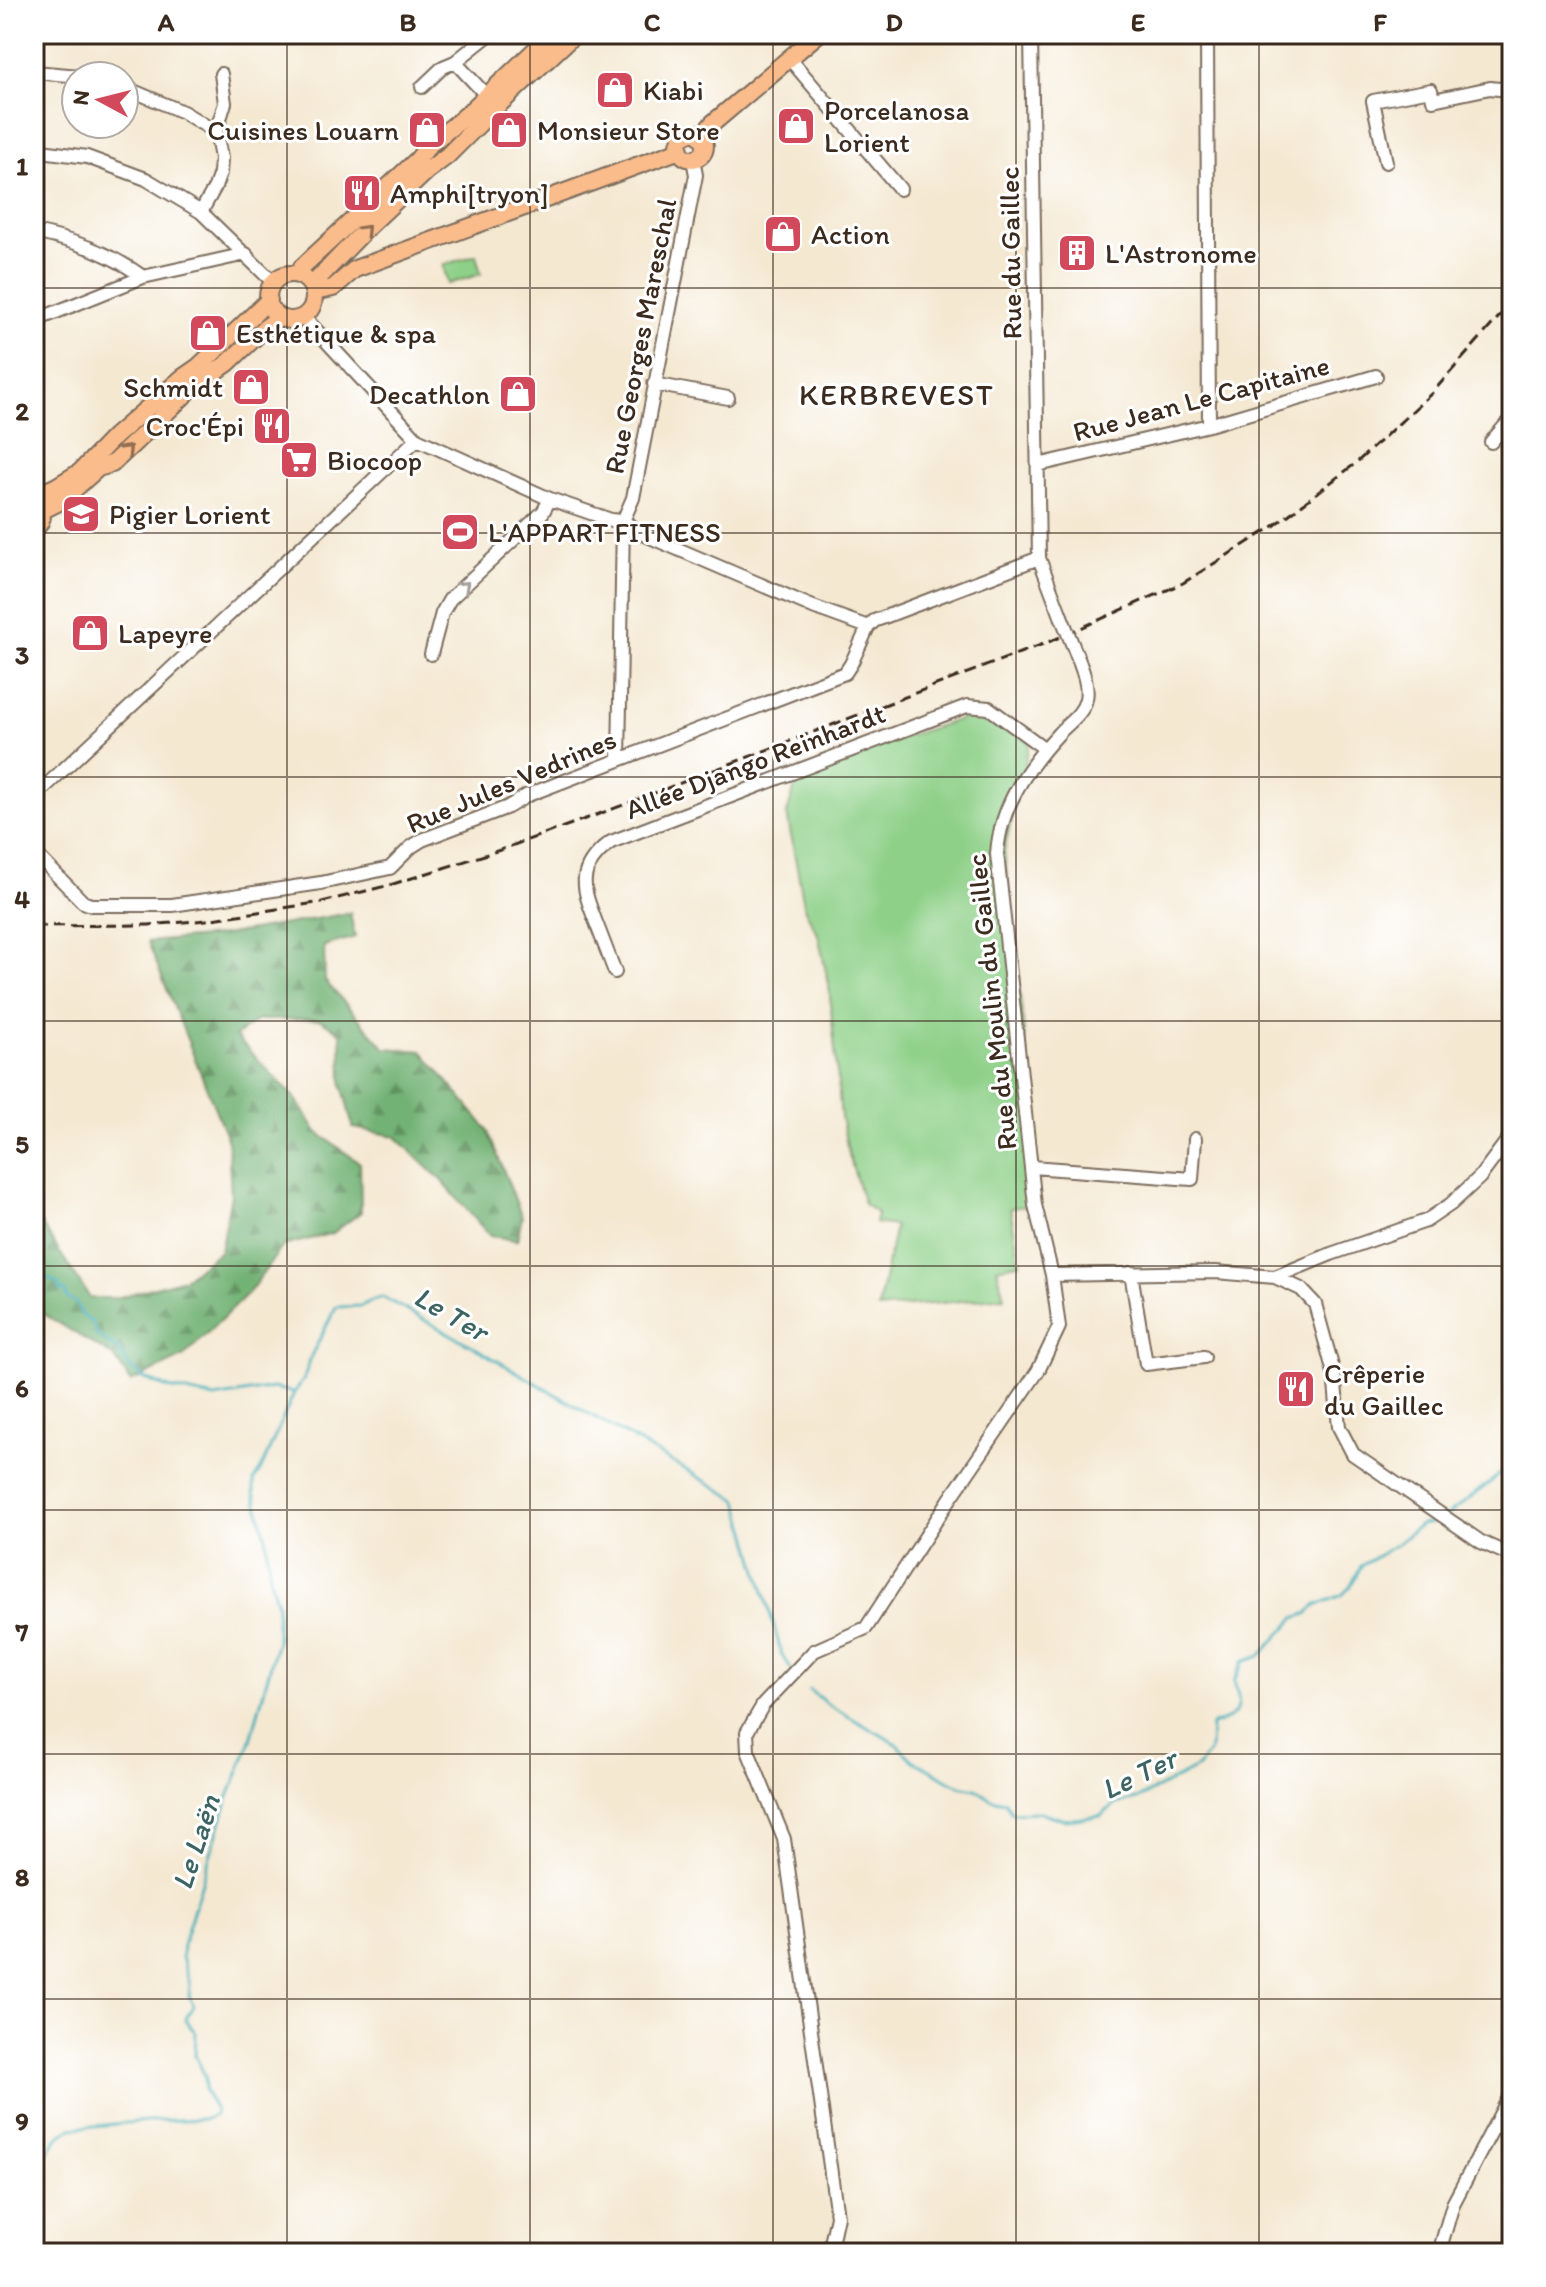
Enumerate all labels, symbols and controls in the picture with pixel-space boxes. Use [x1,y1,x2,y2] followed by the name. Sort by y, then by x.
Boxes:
[157,6,175,38] text: A
[400,6,417,38] text: B
[644,6,661,38] text: C
[885,6,903,38] text: D
[1131,6,1145,38] text: E
[1373,6,1387,38] text: F
[60,60,140,140] north arrow
[594,69,636,111] shop icon: Kiabi
[643,73,704,107] place label: Kiabi
[66,89,95,107] text: N
[824,93,970,159] place label: Porcelanosa Lorient
[775,105,817,147] shop icon: Porcelanosa Lorient
[406,109,448,151] shop icon: Cuisines Louarn
[488,109,530,151] shop icon: Monsieur Store
[207,113,399,147] place label: Cuisines Louarn
[537,113,720,147] place label: Monsieur Store
[16,150,28,182] text: 1
[991,166,1029,340] street label: Rue du Gaillec
[341,172,383,214] restaurant icon: Amphi[tryon]
[390,176,549,210] place label: Amphi[tryon]
[597,195,683,477] street label: Rue Georges Mareschal
[762,213,804,255] shop icon: Action
[811,217,890,251] place label: Action
[356,225,371,239] one-way arrow
[1056,232,1098,274] building icon: L'Astronome
[1105,236,1257,270] place label: L'Astronome
[187,312,229,354] shop icon: Esthétique & spa
[236,316,437,350] place label: Esthétique & spa
[1069,347,1333,449] street label: Rue Jean Le Capitaine
[230,366,272,408] shop icon: Schmidt
[123,370,223,404] place label: Schmidt
[497,373,539,415] shop icon: Decathlon
[799,376,995,413] district label: KERBREVEST
[369,377,490,411] place label: Decathlon
[15,395,29,427] text: 2
[251,405,293,447] restaurant icon: Croc'Épi
[145,409,244,443] place label: Croc'Épi
[278,439,320,481] supermarket icon: Biocoop
[327,443,422,477] place label: Biocoop
[118,445,133,459] one-way arrow
[60,493,102,535] school or university icon: Pigier Lorient
[109,497,271,531] place label: Pigier Lorient
[439,511,481,553] sports icon: L'APPART FITNESS
[488,515,721,549] place label: L'APPART FITNESS
[455,581,469,596] one-way arrow
[69,612,111,654] shop icon: Lapeyre
[118,616,213,650] place label: Lapeyre
[15,639,29,671] text: 3
[620,696,890,826] street label: Allée Django Reinhardt
[401,721,621,841] street label: Rue Jules Vedrines
[959,852,1023,1152] street label: Rue du Moulin du Gaillec
[14,883,30,915] text: 4
[15,1128,29,1160] text: 5
[408,1278,497,1351] water label: Le Ter
[1324,1356,1444,1422] place label: Crêperie du Gaillec
[1275,1368,1317,1410] restaurant icon: Crêperie du Gaillec
[15,1372,29,1404] text: 6
[15,1616,29,1648] text: 7
[1095,1738,1185,1808] water label: Le Ter
[163,1790,228,1894] water label: Le Laën
[15,1861,29,1893] text: 8
[15,2105,29,2137] text: 9

